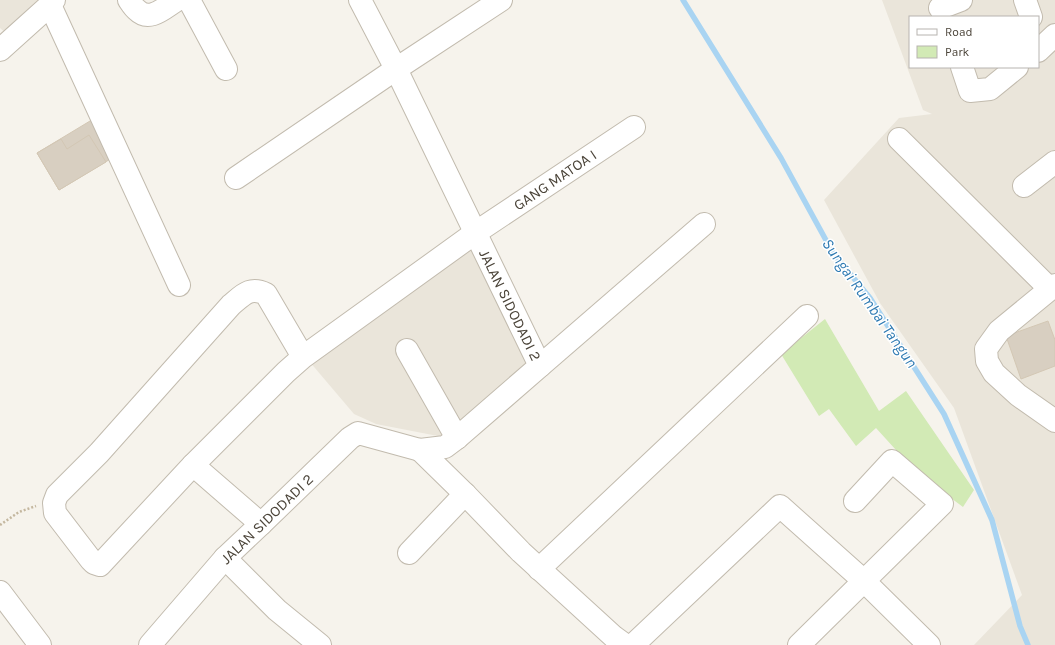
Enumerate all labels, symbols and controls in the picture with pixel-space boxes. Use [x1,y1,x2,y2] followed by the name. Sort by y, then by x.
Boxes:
[909,16,1039,68] legend
[945,25,973,39] text: Road
[945,45,970,59] text: Park
[510,146,600,214] street label: GANG MATOA I
[818,235,922,371] water label: Sungai Rumbai Tangun
[475,246,545,364] street label: JALAN SIDODADI 2
[217,470,317,568] street label: JALAN SIDODADI 2

